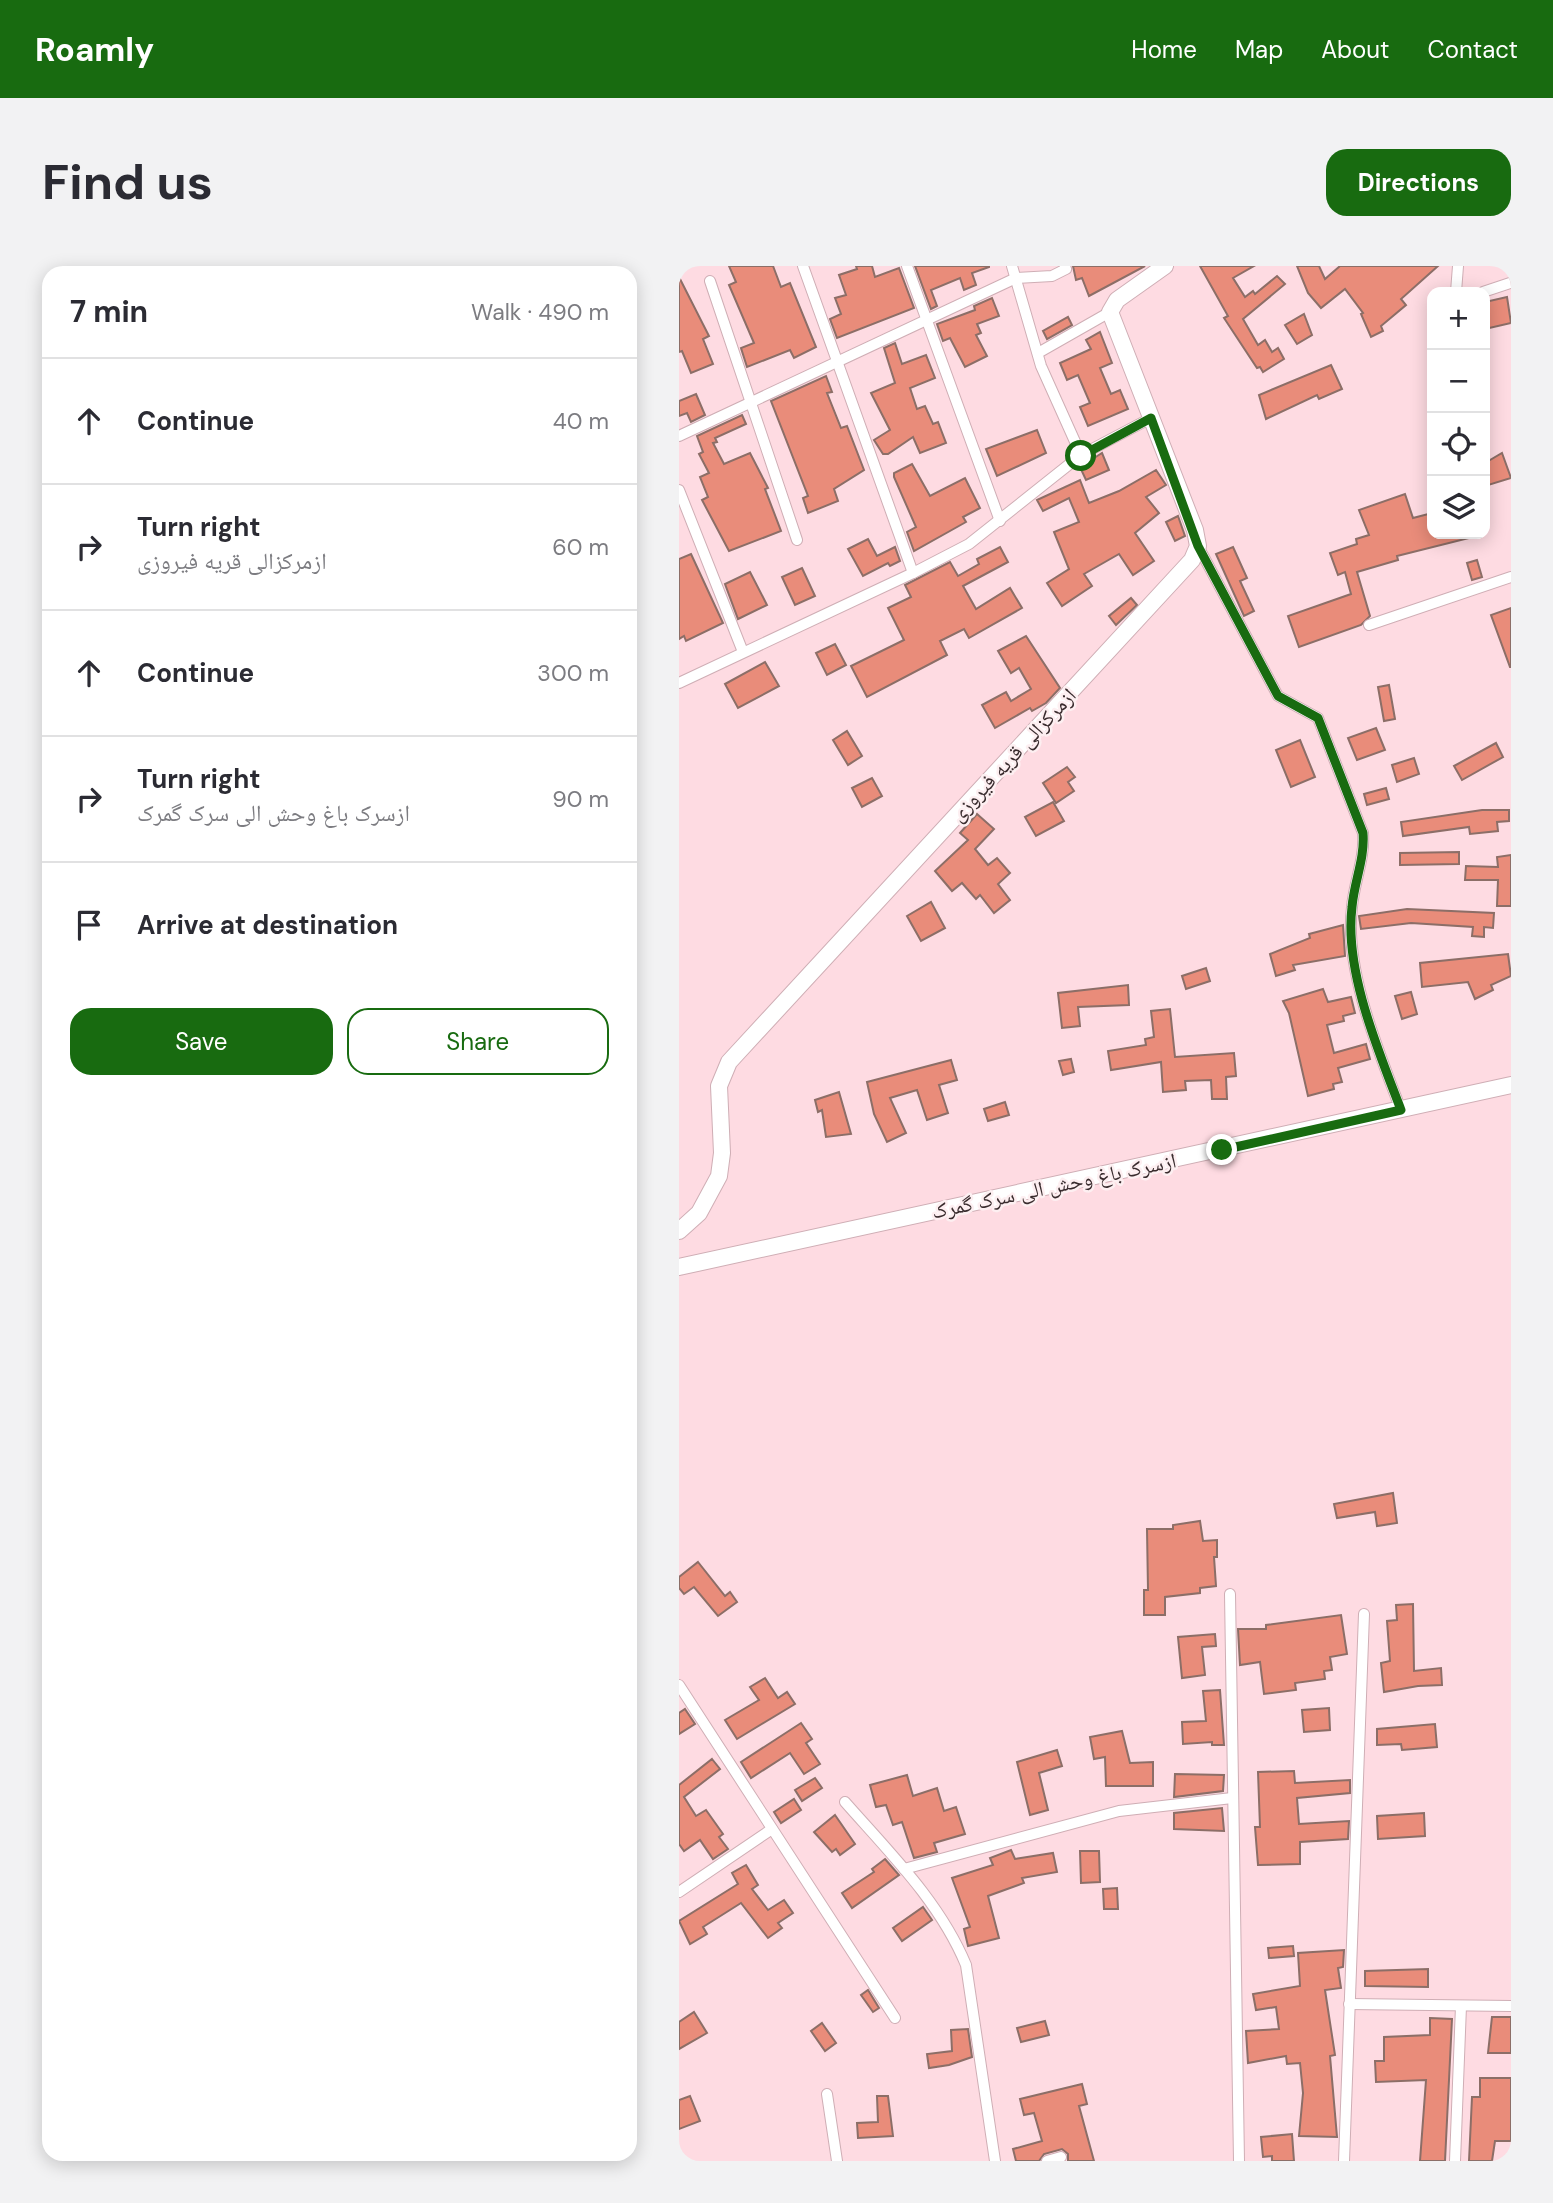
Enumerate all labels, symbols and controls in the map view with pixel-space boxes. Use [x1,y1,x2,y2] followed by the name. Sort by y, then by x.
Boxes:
[35,28,154,71] text: Roamly
[1131,34,1197,65] text: Home
[1235,34,1283,65] text: Map
[1321,34,1390,65] text: About
[1428,34,1518,65] text: Contact
[1326,149,1511,216] button: Directions
[42,150,213,214] text: Find us
[1427,287,1490,539] map controls
[1427,287,1490,350] button: +
[70,292,148,331] text: 7 min
[471,297,609,327] text: Walk · 490 m
[1427,350,1490,413] button: −
[70,402,108,440] icon: ahead
[137,404,254,438] text: Continue
[553,406,609,436] text: 40 m
[1427,413,1490,476] button: locate
[1065,440,1096,471] route start
[1427,476,1490,539] button: layers
[137,510,261,544] text: Turn right
[70,528,108,566] icon: right
[552,532,609,562] text: 60 m
[137,546,327,576] text: ازمرکزالی قریه فیروزی
[70,654,108,692] icon: ahead
[137,656,254,690] text: Continue
[537,658,609,688] text: 300 m
[944,682,1082,828] street label: ازمرکزالی قریه فیروزی
[137,762,261,796] text: Turn right
[70,780,108,818] icon: right
[552,784,609,814] text: 90 m
[137,798,410,828] text: ازسرک باغ وحش الی سرک گمرک
[70,906,108,944] icon: arrive
[137,908,398,942] text: Arrive at destination
[70,1008,333,1075] button: Save
[347,1008,609,1075] button: Share
[1206,1134,1237,1165] route end
[929,1146,1179,1226] street label: ازسرک باغ وحش الی سرک گمرک

